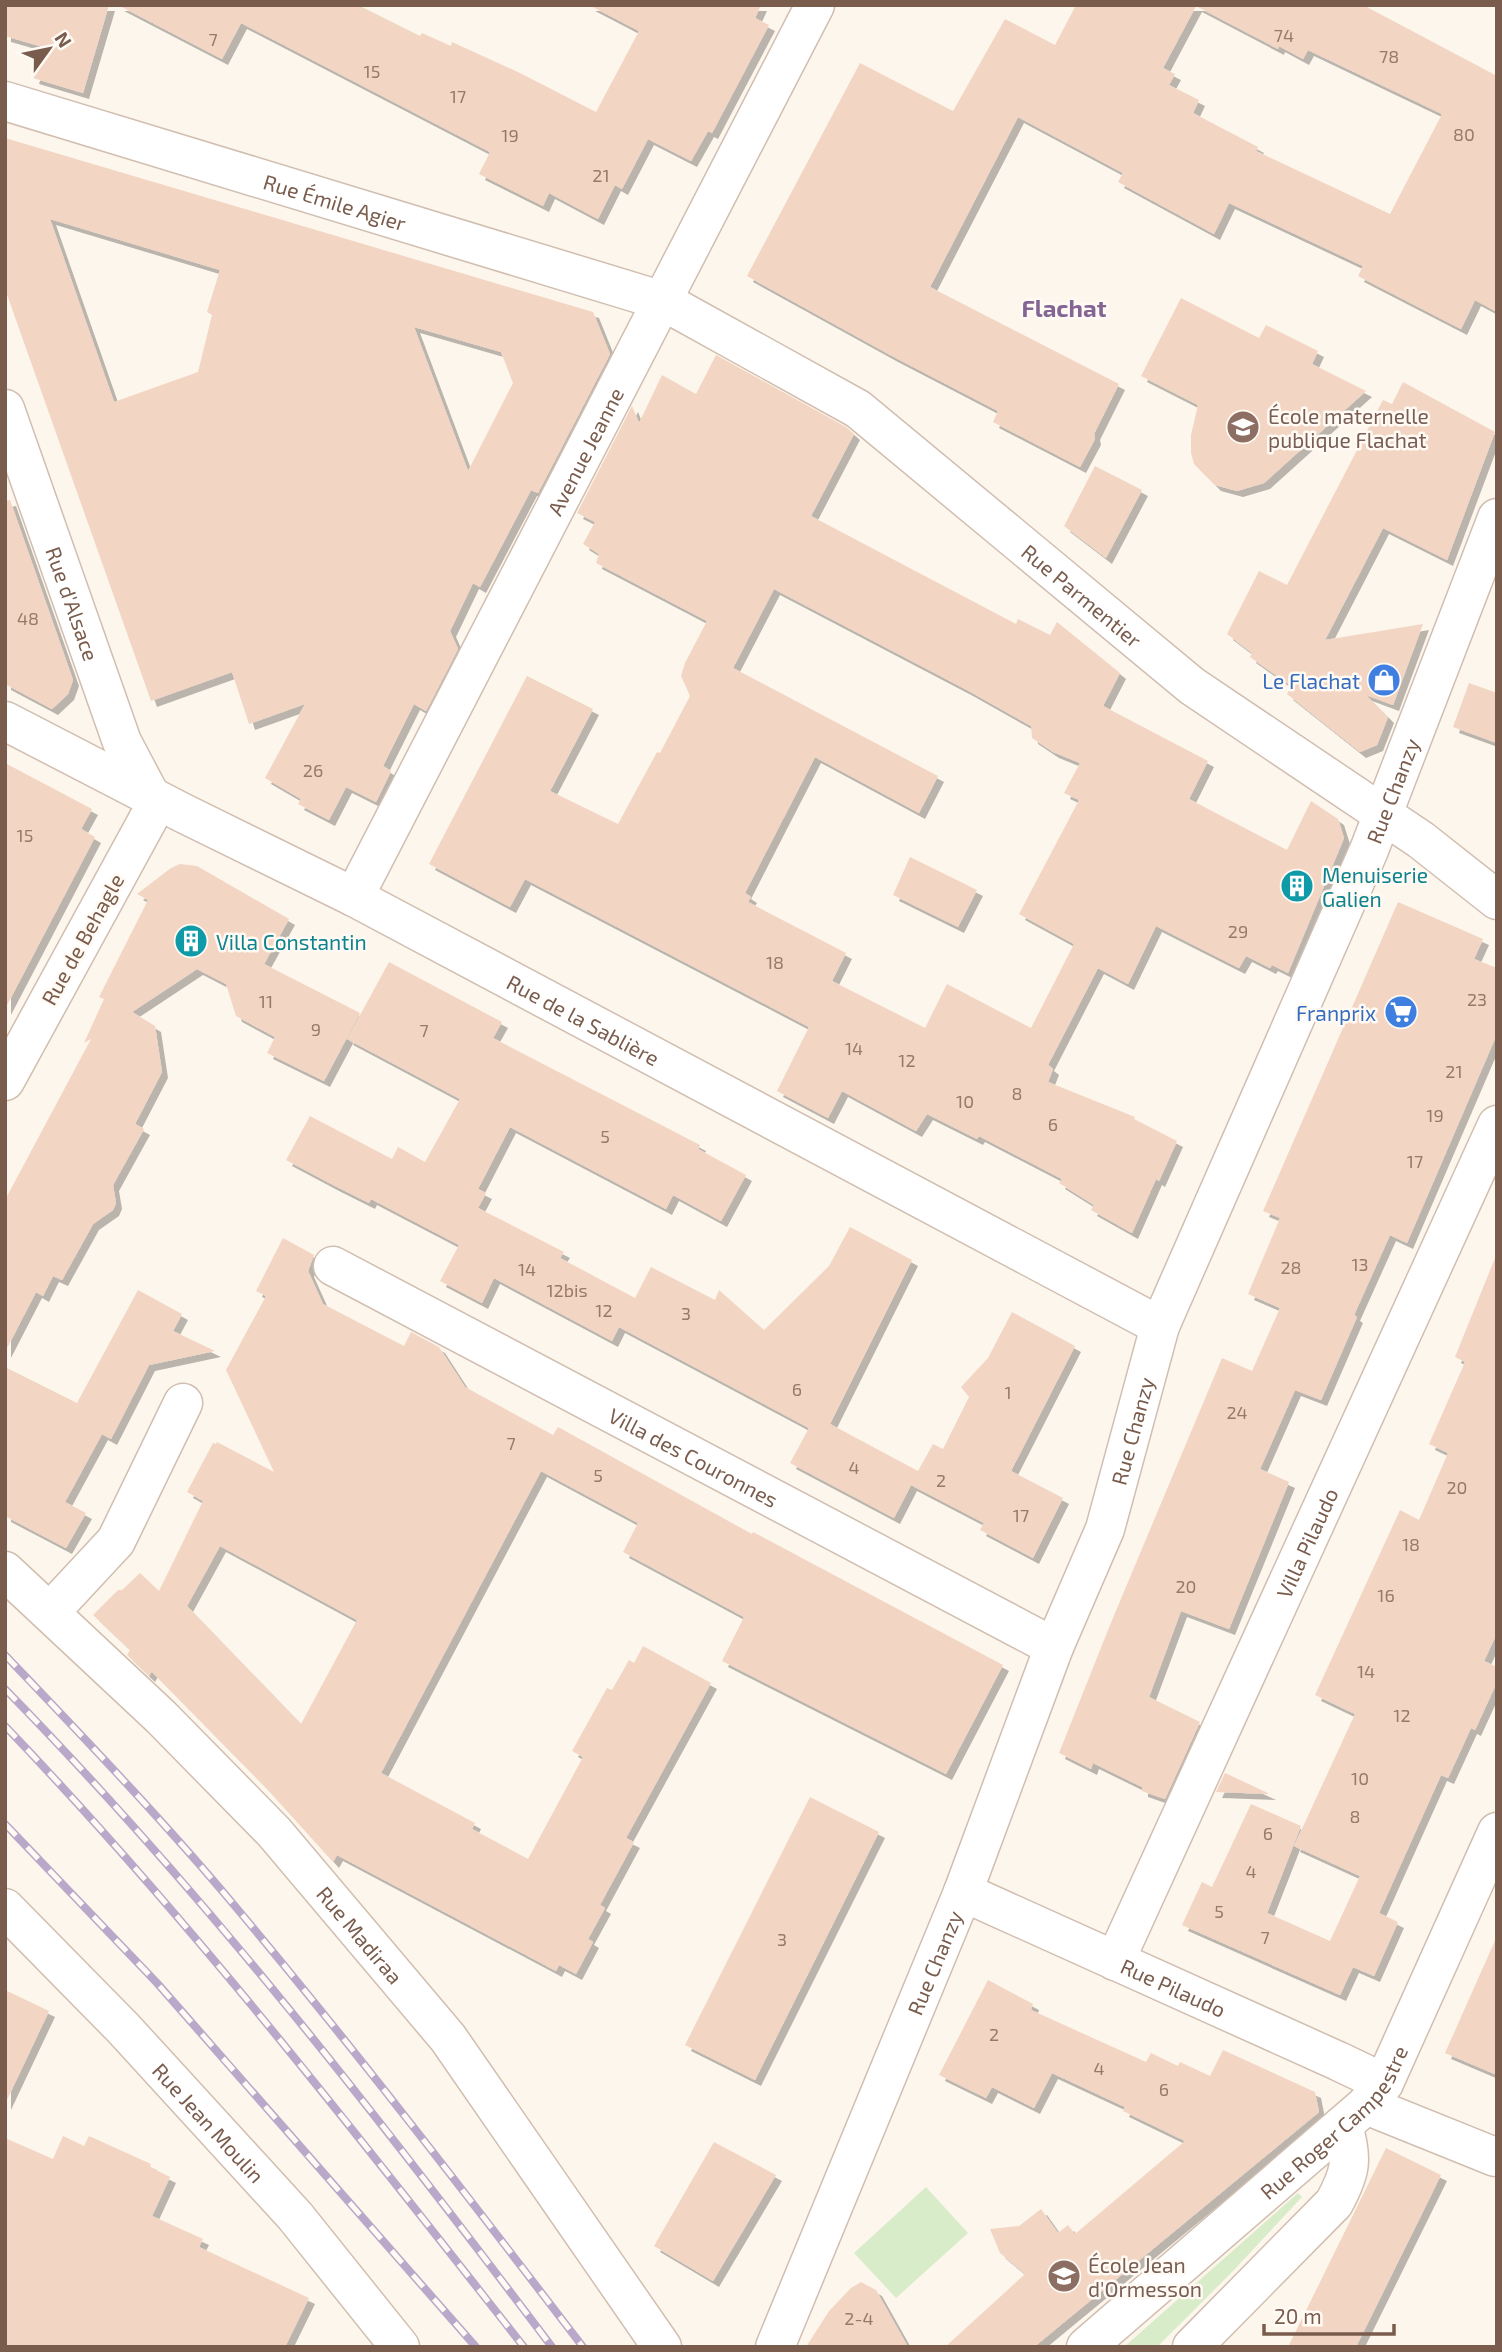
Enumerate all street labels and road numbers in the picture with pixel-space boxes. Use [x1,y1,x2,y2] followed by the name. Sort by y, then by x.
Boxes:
[261,168,410,235] street label: Rue Émile Agier
[541,383,628,519] street label: Avenue Jeanne
[1017,538,1148,652] street label: Rue Parmentier
[42,543,105,664] street label: Rue d'Alsace
[1360,735,1423,847] street label: Rue Chanzy
[36,869,128,1009] street label: Rue de Behagle
[503,968,664,1070] street label: Rue de la Sablière
[1105,1374,1158,1487] street label: Rue Chanzy
[605,1402,783,1512] street label: Villa des Couronnes
[1270,1484,1342,1602] street label: Villa Pilaudo
[312,1881,409,1988] street label: Rue Madiraa
[901,1907,967,2018] street label: Rue Chanzy
[1117,1952,1230,2021] street label: Rue Pilaudo
[1255,2041,1412,2204] street label: Rue Roger Campestre
[148,2057,270,2187] street label: Rue Jean Moulin

